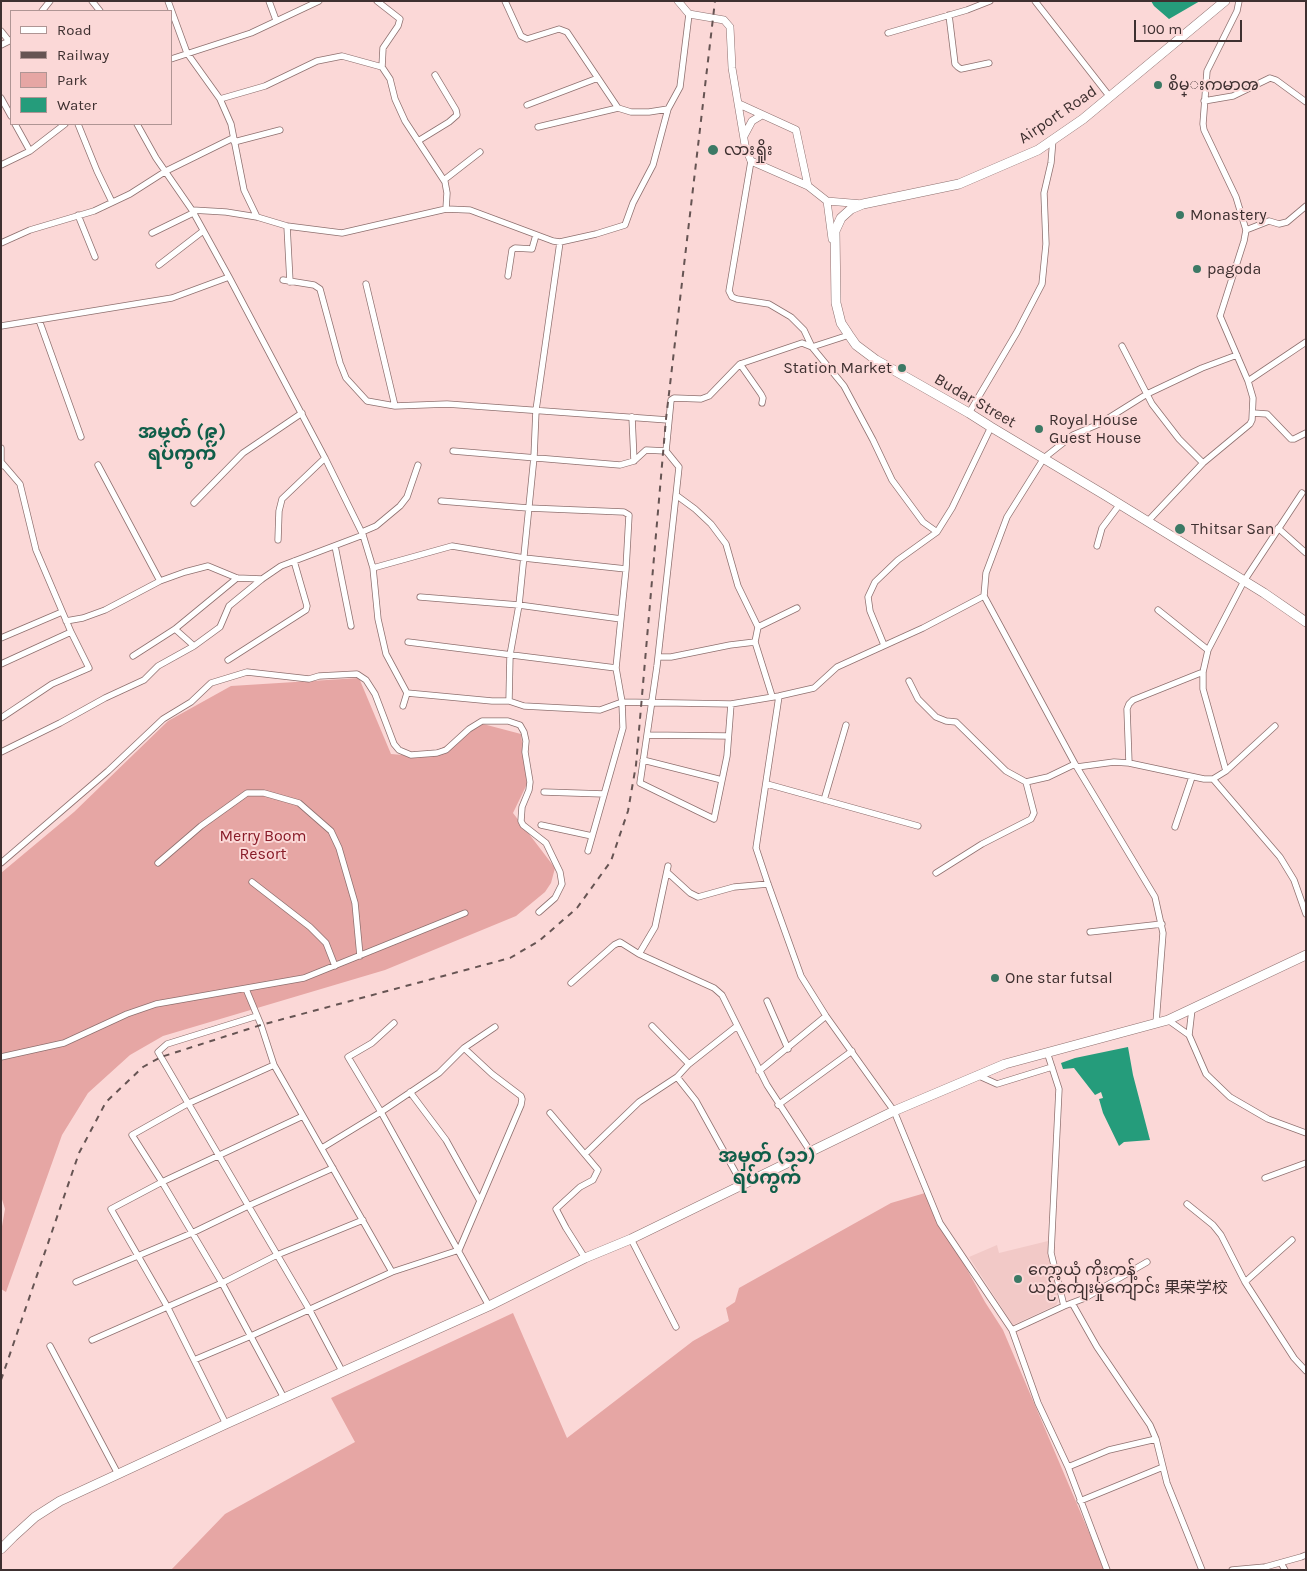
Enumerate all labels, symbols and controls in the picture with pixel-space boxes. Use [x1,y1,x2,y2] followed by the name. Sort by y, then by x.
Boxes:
[10,10,172,125] legend
[1137,10,1244,42] scale bar
[1142,20,1182,38] text: 100 m
[57,21,92,39] text: Road
[57,46,109,64] text: Railway
[57,71,87,89] text: Park
[1168,75,1259,95] place label: စိမ္းကမာၻ
[1152,79,1164,91] marker: စိမ္းကမာၻ
[1015,82,1101,148] street label: Airport Road
[57,96,97,114] text: Water
[724,140,772,160] place label: လားရှိုး
[706,143,720,157] marker: လားရှိုး
[1190,205,1267,225] place label: Monastery
[1174,209,1186,221] marker: Monastery
[1207,259,1261,279] place label: pagoda
[1191,263,1203,275] marker: pagoda
[783,358,892,378] place label: Station Market
[896,362,908,374] marker: Station Market
[931,370,1019,432] street label: Budar Street
[1049,410,1141,448] place label: Royal House Guest House
[138,422,226,466] district label: အမှတ် (၉) ရပ်ကွက်
[1033,423,1045,435] marker: Royal House Guest House
[1191,519,1274,539] place label: Thitsar San
[1173,522,1187,536] marker: Thitsar San
[220,826,306,864] park label: Merry Boom Resort
[1005,968,1113,988] place label: One star futsal
[989,972,1001,984] marker: One star futsal
[718,1146,816,1190] district label: အမှတ် (၁၁) ရပ်ကွက်
[1028,1260,1228,1298] place label: ကော့ယုံ ကိုးကန့် ယဉ်ကျေးမှုကျောင်း 果荣学校
[1012,1273,1024,1285] marker: ကော့ယုံ ကိုးကန့် ယဉ်ကျေးမှုကျောင်း 果荣学校

